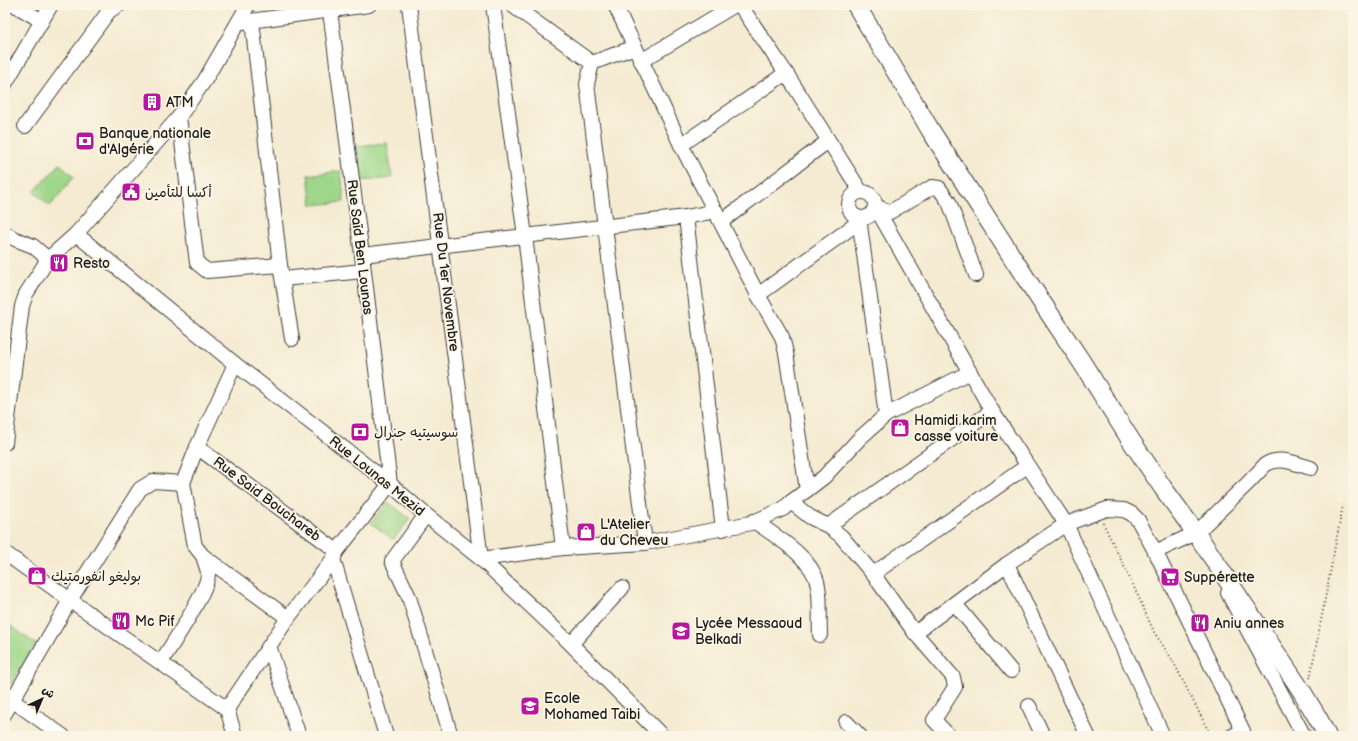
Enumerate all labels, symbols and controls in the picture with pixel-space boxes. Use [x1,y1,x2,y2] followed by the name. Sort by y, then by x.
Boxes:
[141,91,163,113] building icon: ATM
[166,94,194,111] place label: ATM
[99,125,211,158] place label: Banque nationale d'Algérie
[74,130,96,152] bank icon: Banque nationale d'Algérie
[343,178,377,316] street label: Rue Saïd Ben Lounas
[120,181,142,203] public building icon: أكسا للتأمين
[145,184,212,201] place label: أكسا للتأمين
[429,211,463,353] street label: Rue Du 1er Novembre
[48,252,70,274] restaurant icon: Resto
[73,255,110,272] place label: Resto
[914,412,998,445] place label: Hamidi karim casse voiture
[889,417,911,439] shop icon: Hamidi karim casse voiture
[349,421,371,443] bank icon: سوسيتيه جنرال
[374,424,458,441] place label: سوسيتيه جنرال
[326,432,428,520] street label: Rue Lounas Mezid
[210,453,324,545] street label: Rue Said Bouchareb
[600,516,668,549] place label: L'Atelier du Cheveu
[575,521,597,543] shop icon: L'Atelier du Cheveu
[26,565,48,587] shop icon: بوليغو انفورمتيك
[1159,566,1181,588] supermarket icon: Suppérette
[51,568,141,586] place label: بوليغو انفورمتيك
[1184,569,1255,586] place label: Suppérette
[110,610,132,632] restaurant icon: Mc Pif
[1189,612,1211,634] restaurant icon: Aniu annes
[135,613,175,630] place label: Mc Pif
[695,615,802,648] place label: Lycée Messaoud Belkadi
[1214,615,1284,632] place label: Aniu annes
[670,620,692,642] school or university icon: Lycée Messaoud Belkadi
[22,679,62,719] north arrow
[40,683,57,701] text: ش
[544,690,640,723] place label: Ecole Mohamed Taibi
[519,695,541,717] school or university icon: Ecole Mohamed Taibi

